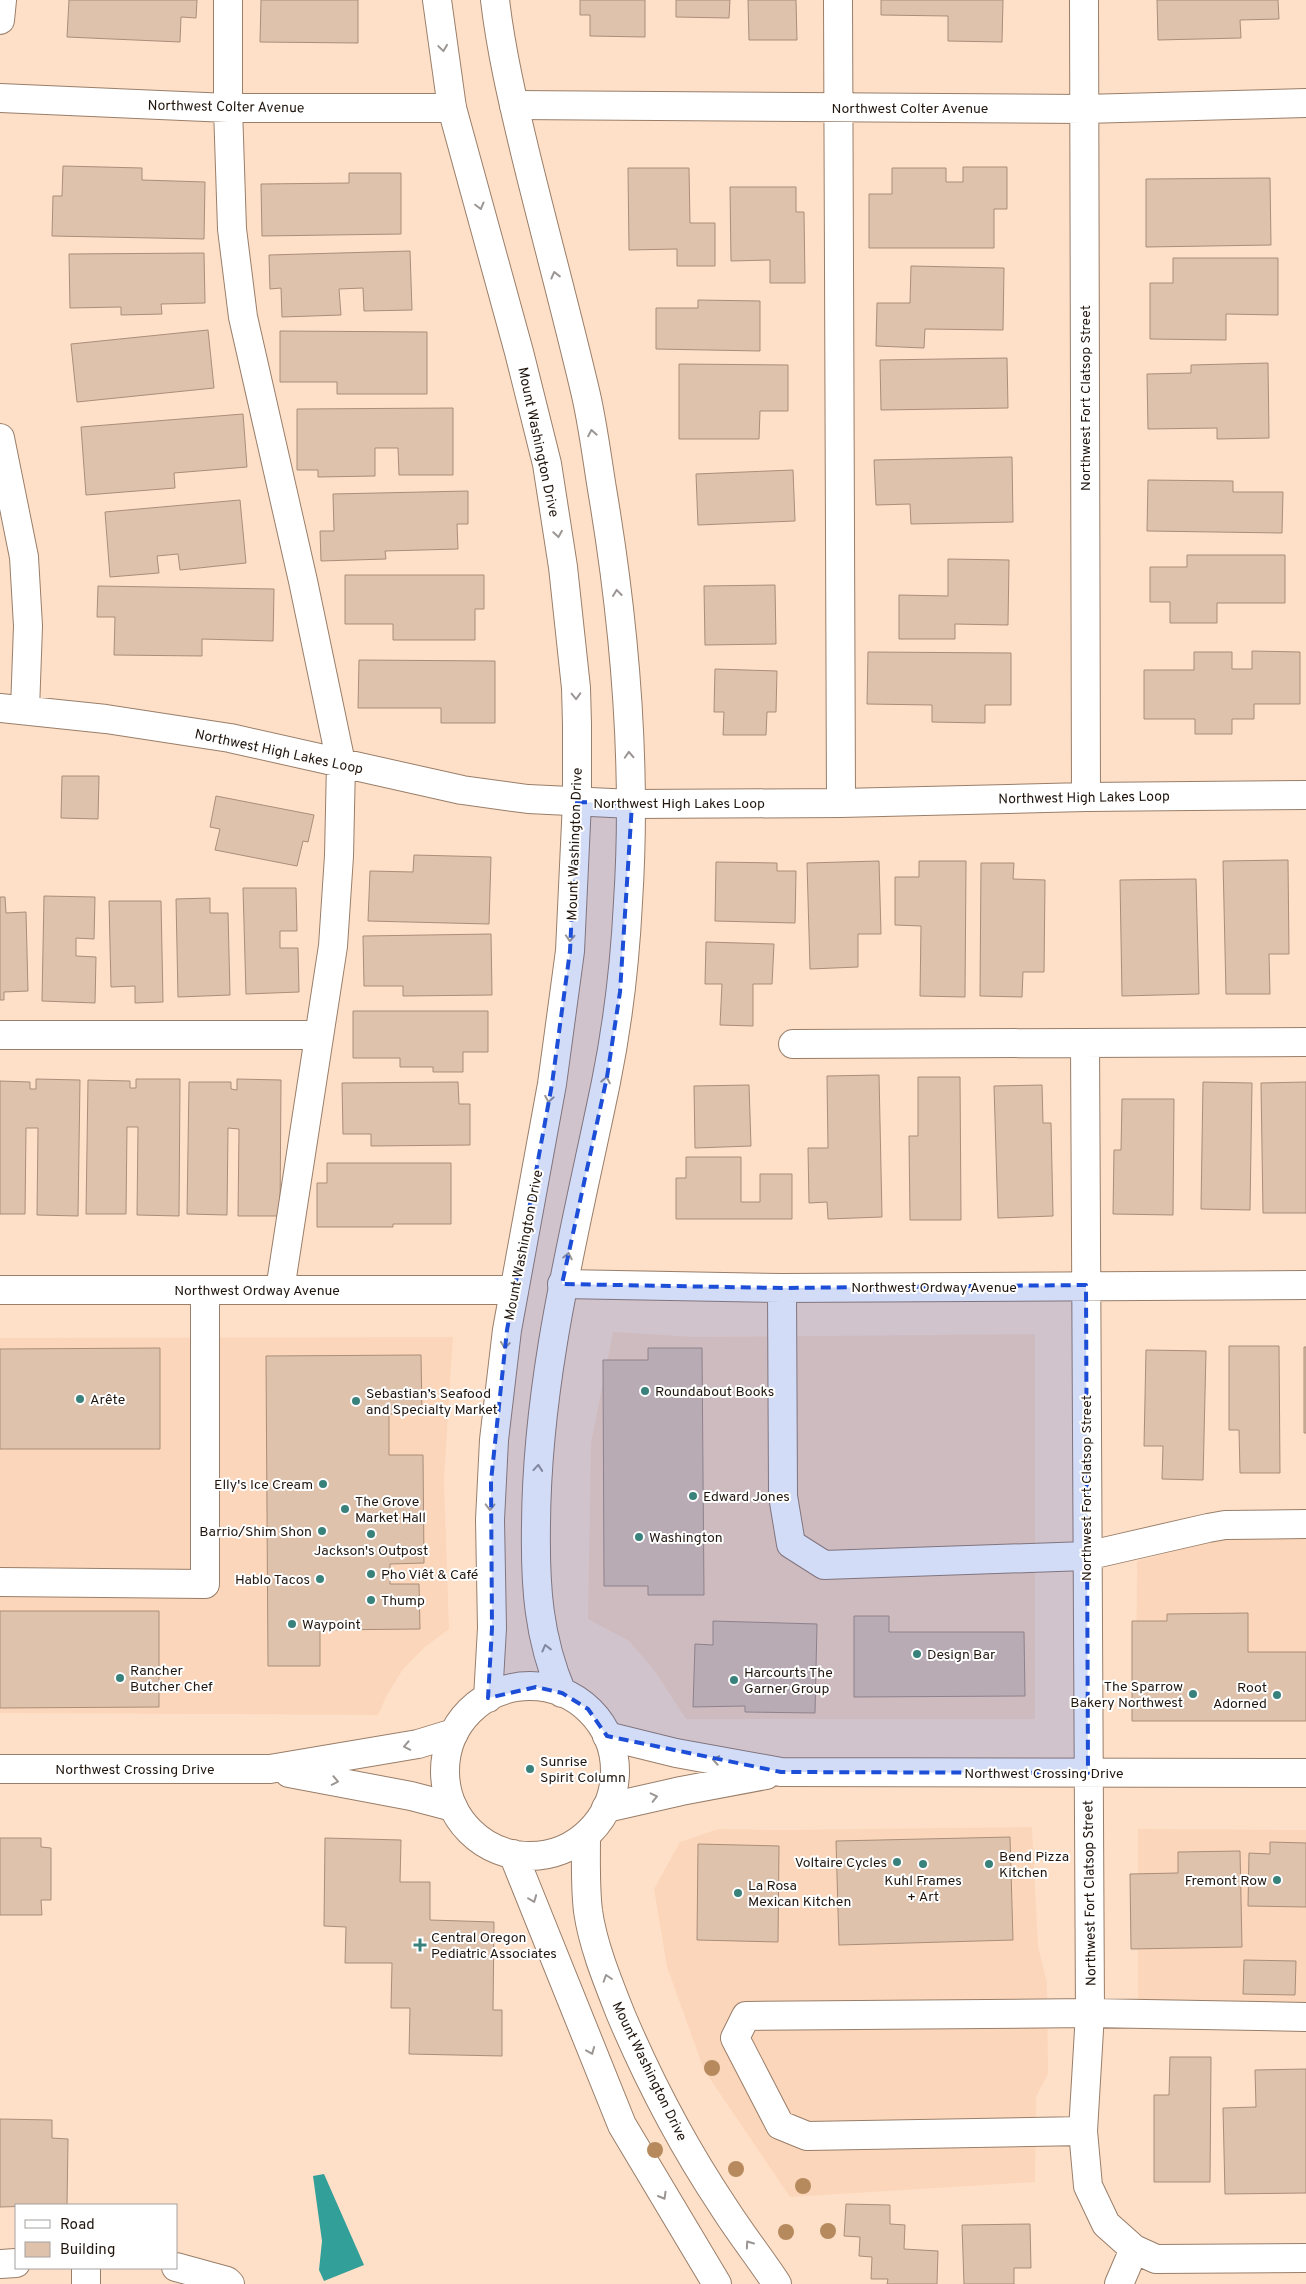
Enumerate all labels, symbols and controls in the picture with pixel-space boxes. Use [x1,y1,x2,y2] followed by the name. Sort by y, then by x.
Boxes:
[438,44,448,53] one-way arrow
[147,98,305,117] street label: Northwest Colter Avenue
[832,101,988,118] street label: Northwest Colter Avenue
[475,202,485,210] one-way arrow
[550,270,561,279] one-way arrow
[1078,305,1095,491] street label: Northwest Fort Clatsop Street
[513,366,562,519] street label: Mount Washington Drive
[588,428,598,437] one-way arrow
[552,531,563,539] one-way arrow
[612,589,623,597] one-way arrow
[571,692,581,700] one-way arrow
[193,726,365,779] street label: Northwest High Lakes Loop
[624,751,635,759] one-way arrow
[564,767,587,921] street label: Mount Washington Drive
[998,789,1170,808] street label: Northwest High Lakes Loop
[593,796,765,813] street label: Northwest High Lakes Loop
[565,934,576,942] one-way arrow
[600,1075,611,1084] one-way arrow
[545,1095,555,1104] one-way arrow
[502,1169,547,1322] street label: Mount Washington Drive
[562,1251,573,1260] one-way arrow
[851,1280,1017,1297] street label: Northwest Ordway Avenue
[174,1283,340,1300] street label: Northwest Ordway Avenue
[500,1341,511,1349] one-way arrow
[655,1384,774,1401] place label: Roundabout Books
[639,1385,651,1397] marker: Roundabout Books
[366,1386,498,1419] place label: Sebastian’s Seafood and Specialty Market
[90,1392,125,1409] place label: Arête
[74,1393,86,1405] marker: Arête
[350,1395,362,1407] marker: Sebastian’s Seafood and Specialty Market
[1079,1395,1096,1581] street label: Northwest Fort Clatsop Street
[532,1464,543,1472] one-way arrow
[214,1477,313,1494] place label: Elly's Ice Cream
[317,1478,329,1490] marker: Elly's Ice Cream
[703,1489,790,1506] place label: Edward Jones
[687,1490,699,1502] marker: Edward Jones
[355,1494,426,1527] place label: The Grove Market Hall
[339,1503,351,1515] marker: The Grove Market Hall
[485,1504,495,1511] one-way arrow
[199,1524,312,1541] place label: Barrio/Shim Shon
[316,1525,328,1537] marker: Barrio/Shim Shon
[365,1528,377,1540] marker: Jackson's Outpost
[649,1530,723,1547] place label: Washington
[633,1531,645,1543] marker: Washington
[314,1543,428,1560] place label: Jackson's Outpost
[381,1567,478,1584] place label: Pho Viêt & Café
[365,1568,377,1580] marker: Pho Viêt & Café
[235,1572,310,1589] place label: Hablo Tacos
[314,1573,326,1585] marker: Hablo Tacos
[381,1593,425,1610] place label: Thump
[365,1594,377,1606] marker: Thump
[302,1617,361,1634] place label: Waypoint
[286,1618,298,1630] marker: Waypoint
[541,1644,551,1652] one-way arrow
[927,1647,996,1664] place label: Design Bar
[911,1648,923,1660] marker: Design Bar
[130,1663,213,1696] place label: Rancher Butcher Chef
[744,1665,833,1698] place label: Harcourts The Garner Group
[114,1672,126,1684] marker: Rancher Butcher Chef
[728,1674,740,1686] marker: Harcourts The Garner Group
[1070,1679,1183,1712] place label: The Sparrow Bakery Northwest
[1213,1680,1267,1713] place label: Root Adorned
[1187,1688,1199,1700] marker: The Sparrow Bakery Northwest
[1271,1689,1283,1701] marker: Root Adorned
[403,1740,411,1750] one-way arrow
[540,1754,626,1787] place label: Sunrise Spirit Column
[712,1756,720,1766] one-way arrow
[55,1762,215,1779] street label: Northwest Crossing Drive
[524,1763,536,1775] marker: Sunrise Spirit Column
[964,1766,1124,1783] street label: Northwest Crossing Drive
[331,1776,340,1786] one-way arrow
[649,1793,658,1803] one-way arrow
[1080,1800,1101,1986] street label: Northwest Fort Clatsop Street
[999,1849,1069,1882] place label: Bend Pizza Kitchen
[795,1855,887,1872] place label: Voltaire Cycles
[891,1856,903,1868] marker: Voltaire Cycles
[917,1858,929,1870] marker: Kuhl Frames + Art
[983,1858,995,1870] marker: Bend Pizza Kitchen
[884,1873,962,1906] place label: Kuhl Frames + Art
[1185,1873,1267,1890] place label: Fremont Row
[1271,1874,1283,1886] marker: Fremont Row
[748,1878,851,1911] place label: La Rosa Mexican Kitchen
[732,1887,744,1899] marker: La Rosa Mexican Kitchen
[527,1894,537,1903] one-way arrow
[431,1930,557,1963] place label: Central Oregon Pediatric Associates
[413,1938,427,1952] marker: Central Oregon Pediatric Associates
[602,1975,612,1983] one-way arrow
[607,1999,690,2144] street label: Mount Washington Drive
[586,2046,596,2054] one-way arrow
[657,2190,667,2199] one-way arrow
[15,2204,178,2269] legend
[60,2216,95,2235] text: Road
[746,2240,755,2250] one-way arrow
[60,2241,115,2260] text: Building

